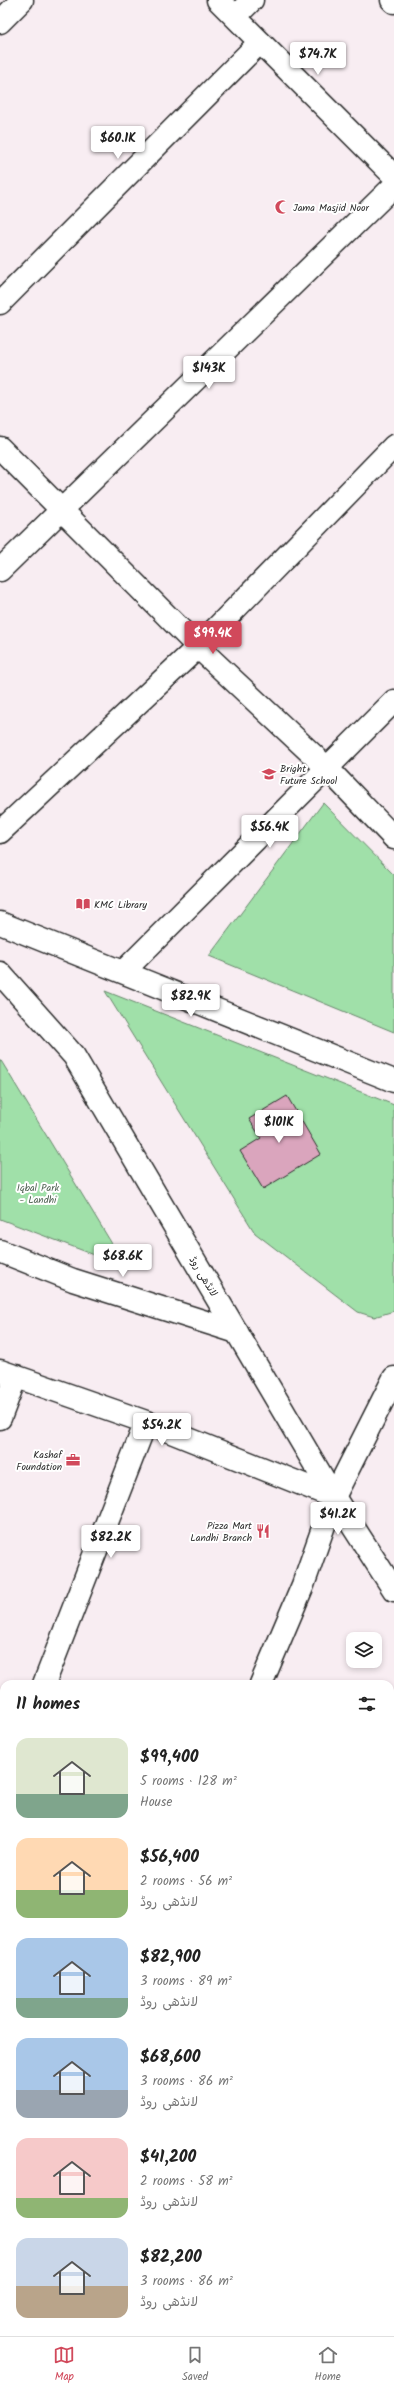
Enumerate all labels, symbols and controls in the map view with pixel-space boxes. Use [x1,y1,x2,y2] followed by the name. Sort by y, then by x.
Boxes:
[285,42,351,76] pin: $74.7K
[299,44,337,65] text: $74.7K
[85,126,151,160] pin: $60.1K
[100,128,136,149] text: $60.1K
[274,199,290,215] mosque icon: Jama Masjid Noor
[293,200,370,216] place label: Jama Masjid Noor
[181,356,237,390] pin: $143K
[192,358,226,379] text: $143K
[180,621,246,655] pin: $99.4K
[194,623,232,644] text: $99.4K
[280,761,338,789] place label: Bright Future School
[261,766,277,782] school or university icon: Bright Future School
[237,815,303,849] pin: $56.4K
[250,817,290,838] text: $56.4K
[75,896,91,912] library icon: KMC Library
[94,897,147,913] place label: KMC Library
[158,984,224,1018] pin: $82.9K
[171,986,211,1007] text: $82.9K
[251,1110,307,1144] pin: $101K
[264,1112,294,1133] text: $101K
[17,1180,59,1208] park label: Iqbal Park - Landhi
[90,1244,156,1278] pin: $68.6K
[103,1246,143,1267] text: $68.6K
[185,1253,221,1300] street label: لانڈھی روڈ
[129,1413,195,1447] pin: $54.2K
[142,1415,182,1436] text: $54.2K
[16,1447,63,1475] place label: Kashaf Foundation
[65,1452,81,1468] office icon: Kashaf Foundation
[305,1502,371,1536] pin: $41.2K
[319,1504,357,1525] text: $41.2K
[190,1518,252,1546] place label: Pizza Mart Landhi Branch
[255,1523,271,1539] restaurant icon: Pizza Mart Landhi Branch
[78,1525,144,1559] pin: $82.2K
[90,1527,132,1548] text: $82.2K
[346,1632,382,1668] map controls
[346,1632,382,1668] button: layers
[16,1691,80,1718] text: 11 homes
[356,1693,378,1715] icon: filters
[140,1744,198,1771] text: $99,400
[48,1754,96,1802] icon: home
[140,1771,237,1792] text: 5 rooms · 128 m²
[140,1792,172,1813] text: House
[140,1844,199,1871] text: $56,400
[48,1854,96,1902] icon: home
[140,1871,232,1892] text: 2 rooms · 56 m²
[140,1892,198,1913] text: لانڈھی روڈ
[140,1944,201,1971] text: $82,900
[48,1954,96,2002] icon: home
[140,1971,232,1992] text: 3 rooms · 89 m²
[140,1992,198,2013] text: لانڈھی روڈ
[140,2044,200,2071] text: $68,600
[48,2054,96,2102] icon: home
[140,2071,233,2092] text: 3 rooms · 86 m²
[140,2092,198,2113] text: لانڈھی روڈ
[140,2144,196,2171] text: $41,200
[48,2154,96,2202] icon: home
[140,2171,233,2192] text: 2 rooms · 58 m²
[140,2192,198,2213] text: لانڈھی روڈ
[140,2244,202,2271] text: $82,200
[48,2254,96,2302] icon: home
[140,2271,233,2292] text: 3 rooms · 86 m²
[140,2292,198,2313] text: لانڈھی روڈ
[53,2344,75,2386] tab: Map
[182,2344,208,2386] tab: Saved
[315,2344,341,2386] tab: Home

